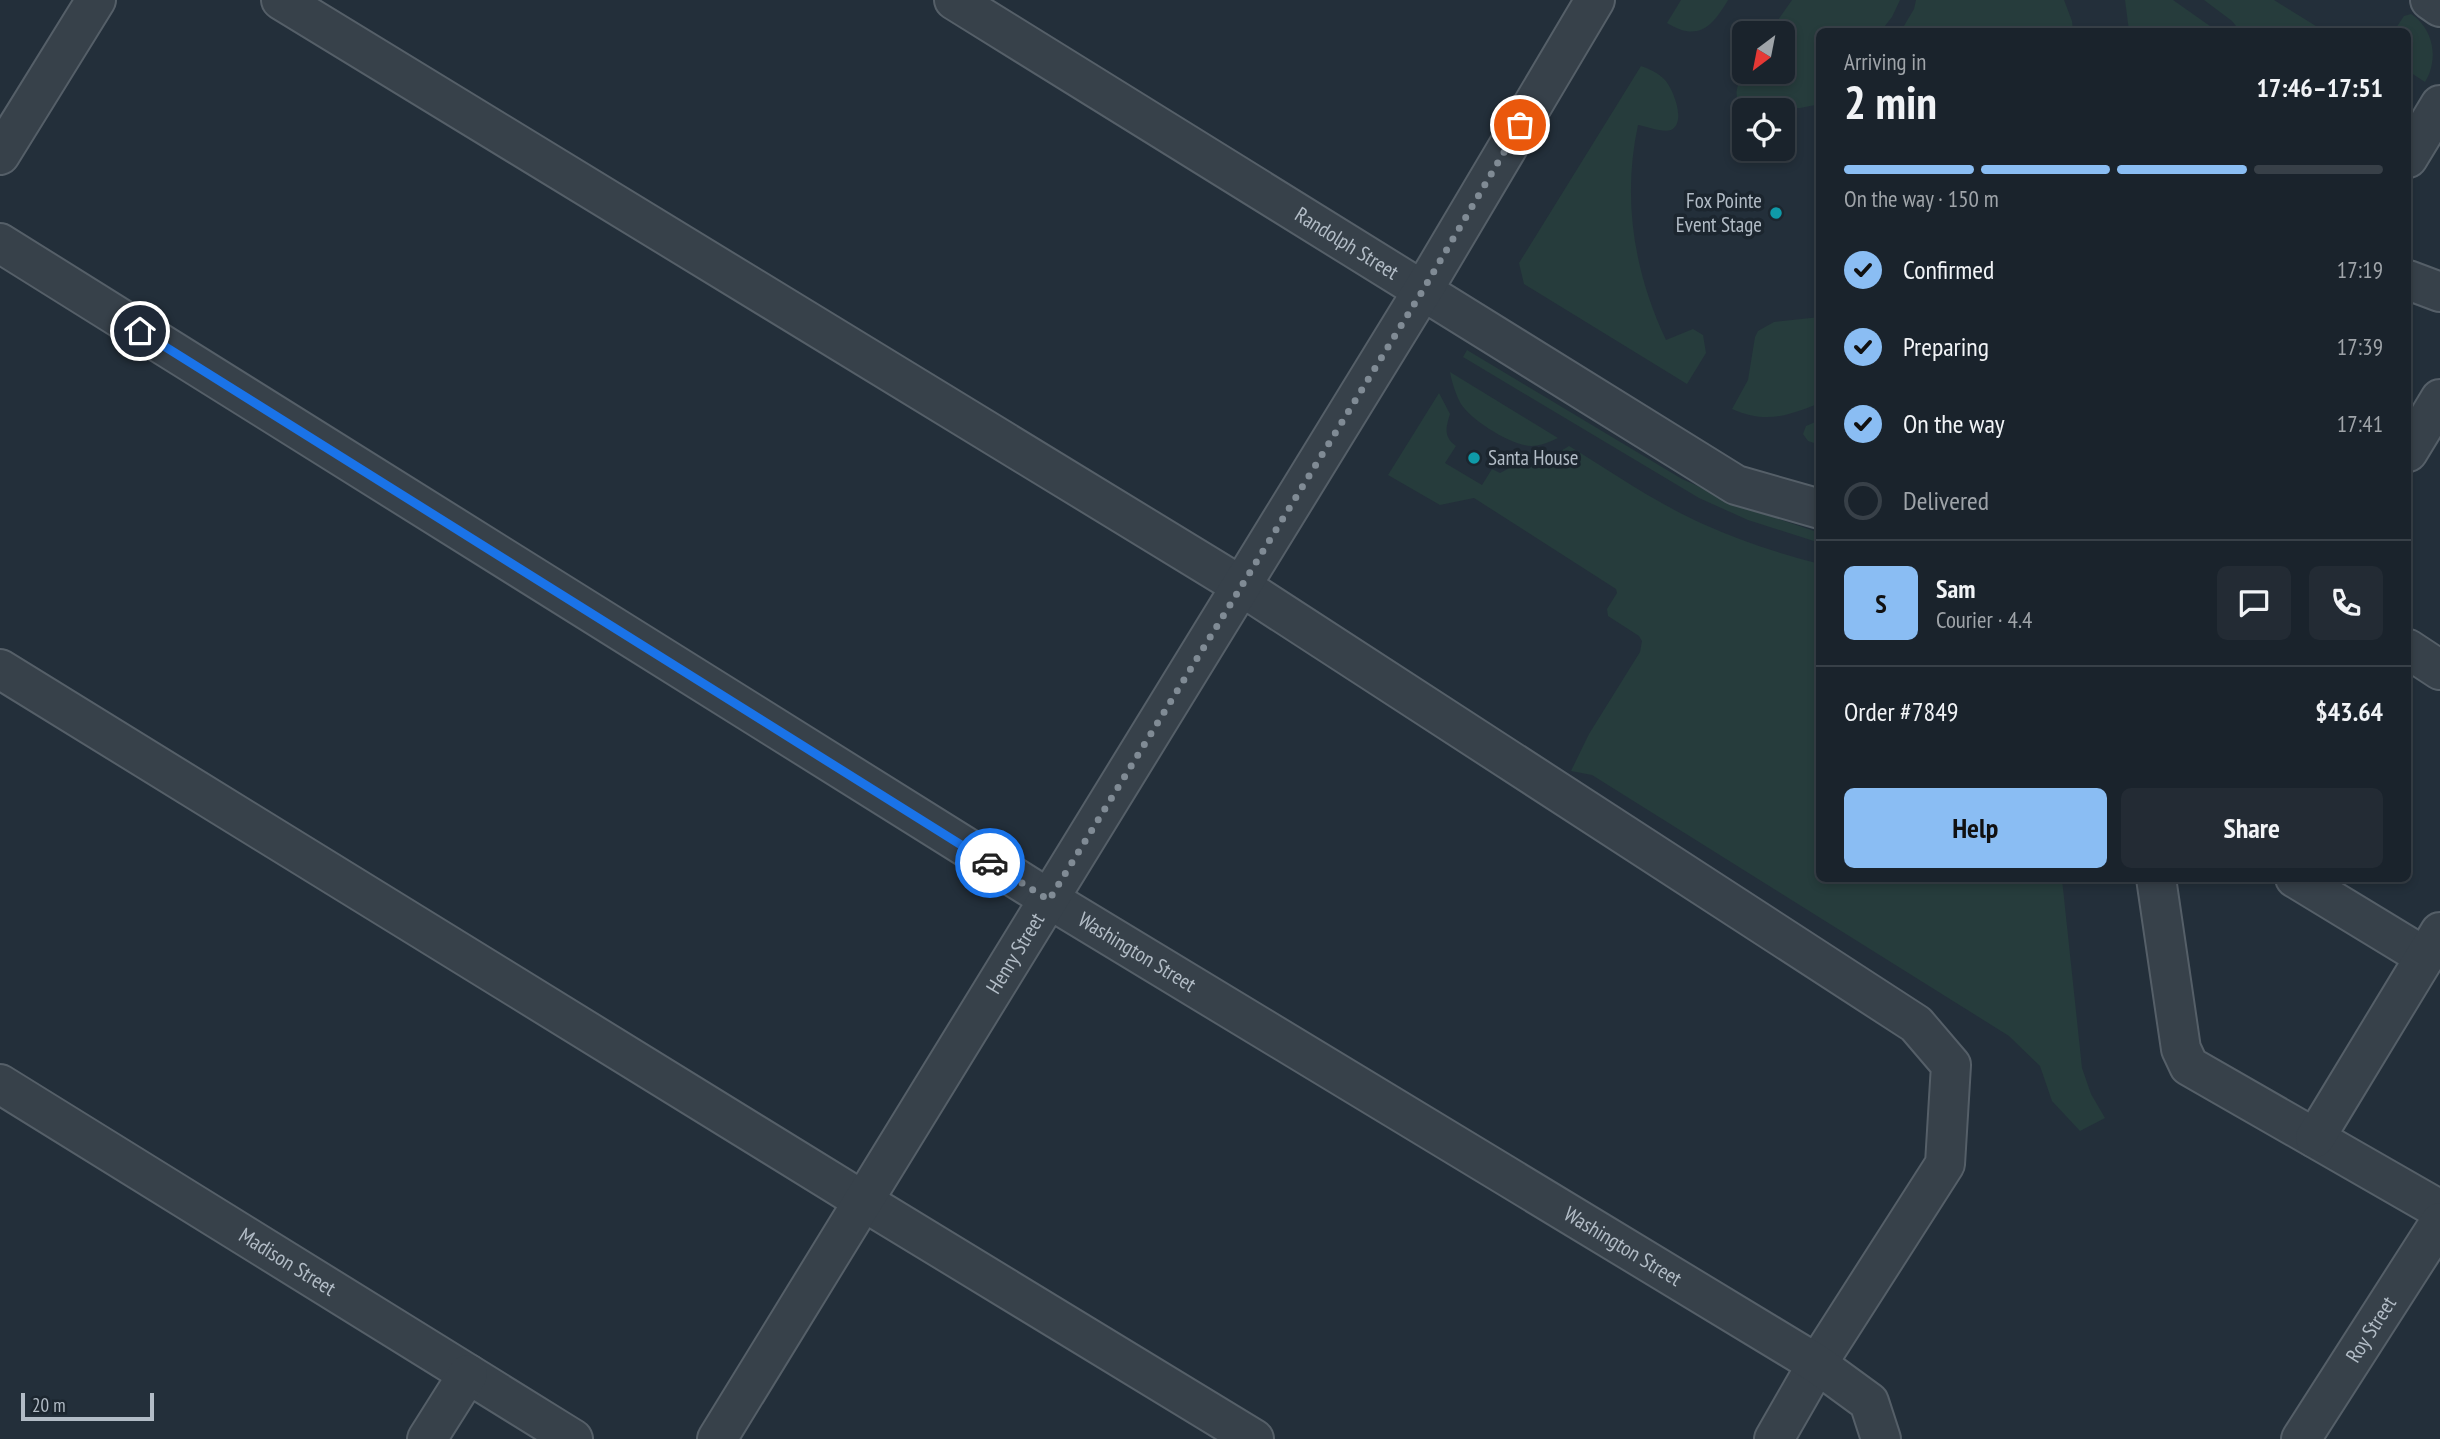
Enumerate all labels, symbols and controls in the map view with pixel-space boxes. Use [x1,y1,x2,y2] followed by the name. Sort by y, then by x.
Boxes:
[1732,21,1796,84] north arrow
[1732,21,1795,161] map controls
[1844,47,1926,76] text: Arriving in
[2256,71,2383,104] text: 17:46–17:51
[1844,72,1937,132] text: 2 min
[1490,95,1550,155] pin
[1732,98,1795,161] button: locate
[1501,106,1539,144] icon: bag
[1844,184,1999,213] text: On the way · 150 m
[1676,187,1762,238] place label: Fox Pointe Event Stage
[1290,201,1404,286] street label: Randolph Street
[1768,205,1784,221] marker: Fox Pointe Event Stage
[1844,251,1882,289] icon: check
[1903,253,1994,286] text: Confirmed
[2337,255,2383,284] text: 17:19
[110,301,170,361] pin
[121,312,159,350] icon: home
[1844,328,1882,366] icon: check
[1903,330,1989,363] text: Preparing
[2337,332,2383,361] text: 17:39
[1844,405,1882,443] icon: check
[1903,407,2005,440] text: On the way
[2337,409,2383,438] text: 17:41
[1488,444,1578,471] place label: Santa House
[1466,450,1482,466] marker: Santa House
[1903,484,1989,517] text: Delivered
[2217,566,2291,640] button: chat
[2309,566,2383,640] button: phone
[1936,572,1975,605] text: Sam
[1875,587,1887,620] text: S
[1936,605,2032,634] text: Courier · 4.4
[1844,695,1959,728] text: Order #7849
[2315,695,2383,728] text: $43.64
[1844,788,2107,868] button: Help
[2121,788,2383,868] button: Share
[955,828,1025,898] courier
[971,844,1009,882] icon: car
[1073,906,1201,998] street label: Washington Street
[980,907,1050,999] street label: Henry Street
[1559,1200,1687,1292] street label: Washington Street
[234,1221,341,1302] street label: Madison Street
[2340,1291,2402,1367] street label: Roy Street
[21,1390,154,1422] scale bar
[32,1393,66,1417] text: 20 m

